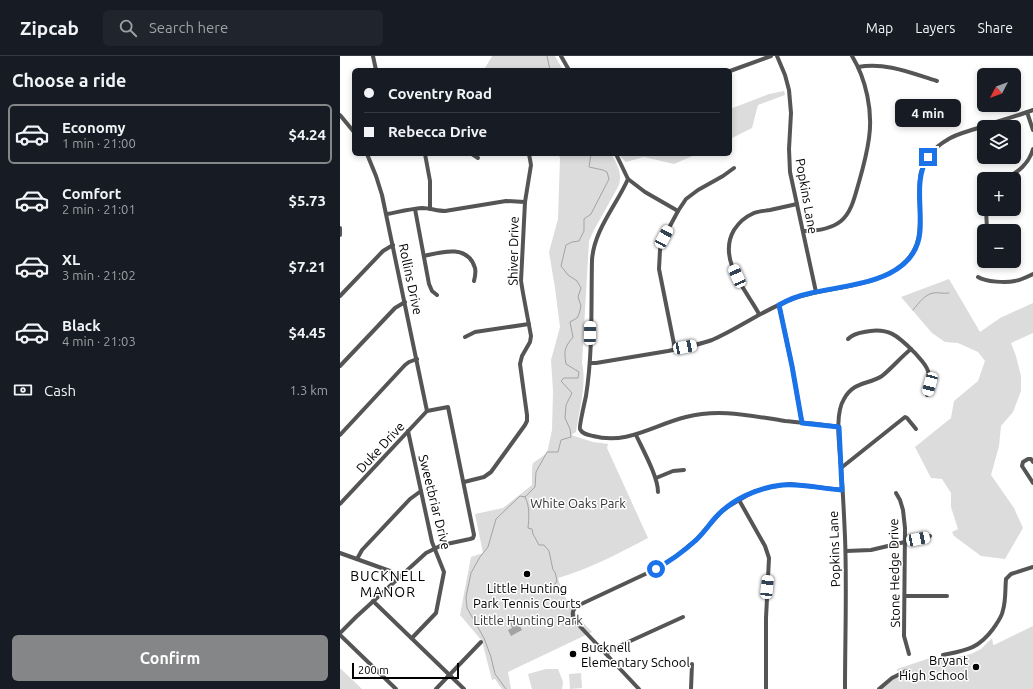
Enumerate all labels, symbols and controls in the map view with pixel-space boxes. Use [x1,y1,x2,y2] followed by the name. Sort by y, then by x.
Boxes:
[103,10,383,46] search box
[20,17,79,39] text: Zipcab
[117,17,139,39] icon: search
[149,19,228,36] text: Search here
[866,20,893,36] text: Map
[915,20,955,36] text: Layers
[977,20,1013,36] text: Share
[977,68,1021,112] north arrow
[977,68,1021,268] map controls
[12,70,126,90] text: Choose a ride
[388,85,492,102] text: Coventry Road
[895,99,961,127] callout: 4 min
[912,106,944,120] text: 4 min
[14,116,50,152] icon: car
[62,119,126,136] text: Economy
[977,120,1021,164] button: layers
[388,123,487,140] text: Rebecca Drive
[288,126,326,143] text: $4.24
[62,136,136,150] text: 1 min · 21:00
[919,148,937,166] route end
[793,157,821,235] street label: Popkins Lane
[977,172,1021,216] button: +
[14,182,50,218] icon: car
[62,185,121,202] text: Comfort
[288,192,326,209] text: $5.73
[62,202,136,216] text: 2 min · 21:01
[505,216,521,286] street label: Shiver Drive
[653,224,675,250] car
[977,224,1021,268] button: −
[397,242,425,316] street label: Rollins Drive
[14,248,50,284] icon: car
[62,251,80,268] text: XL
[288,258,326,275] text: $7.21
[727,263,747,289] car
[62,268,136,282] text: 3 min · 21:02
[14,314,50,350] icon: car
[62,317,101,334] text: Black
[584,321,596,345] car
[288,324,326,341] text: $4.45
[62,334,136,348] text: 4 min · 21:03
[672,339,698,355] car
[921,371,939,397] car
[12,379,34,401] icon: cash
[44,382,76,399] text: Cash
[289,383,328,397] text: 1.3 km
[353,419,407,475] street label: Duke Drive
[416,453,454,551] street label: Sweetbriar Drive
[530,496,626,510] park label: White Oaks Park
[826,511,842,587] street label: Popkins Lane
[886,518,902,628] street label: Stone Hedge Drive
[905,531,931,547] car
[647,560,665,578] route start
[350,568,426,600] district label: BUCKNELL MANOR
[522,569,532,579] marker: Little Hunting Park Tennis Courts
[760,574,774,600] car
[473,581,581,610] place label: Little Hunting Park Tennis Courts
[473,613,583,627] park label: Little Hunting Park
[12,635,328,681] button: Confirm
[581,640,690,669] place label: Bucknell Elementary School
[568,649,578,659] marker: Bucknell Elementary School
[899,653,969,682] place label: Bryant High School
[352,661,459,680] scale bar
[971,662,981,672] marker: Bryant High School
[358,664,389,676] text: 200 m

